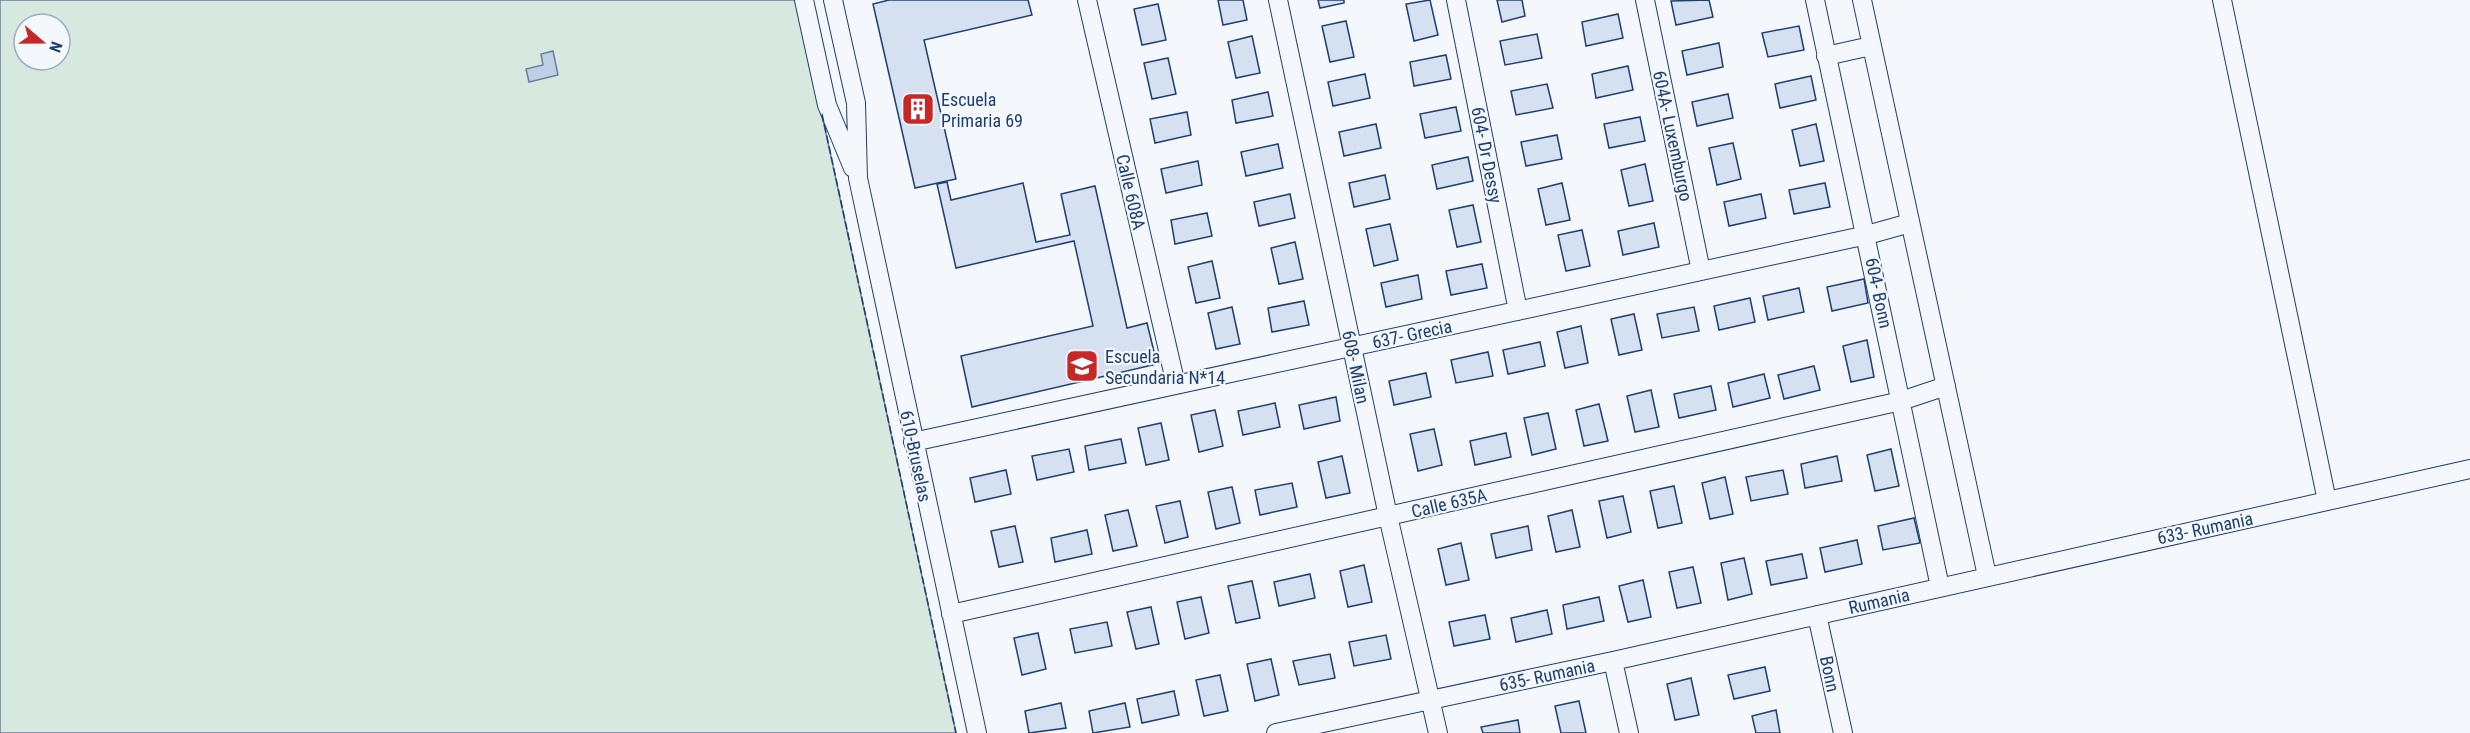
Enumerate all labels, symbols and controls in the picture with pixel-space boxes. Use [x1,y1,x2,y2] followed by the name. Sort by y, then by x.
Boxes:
[12,12,72,72] north arrow
[45,39,66,55] text: N
[1649,69,1697,203] street label: 604A- Luxemburgo
[941,89,1023,131] place label: Escuela Primaria 69
[900,91,936,127] building icon: Escuela Primaria 69
[1467,105,1507,205] street label: 604- Dr Dessy
[1112,152,1150,232] street label: Calle 608A
[1861,256,1897,330] street label: 604- Bonn
[1370,315,1454,353] street label: 637- Grecia
[1338,328,1374,406] street label: 608- Milan
[1105,346,1225,388] place label: Escuela Secundaria N*14
[1064,348,1100,384] school or university icon: Escuela Secundaria N*14
[896,408,936,504] street label: 610-Bruselas
[1409,484,1489,522] street label: Calle 635A
[2155,508,2255,548] street label: 633- Rumania
[1846,584,1912,618] street label: Rumania
[1816,654,1844,694] street label: Bonn
[1497,655,1597,695] street label: 635- Rumania

